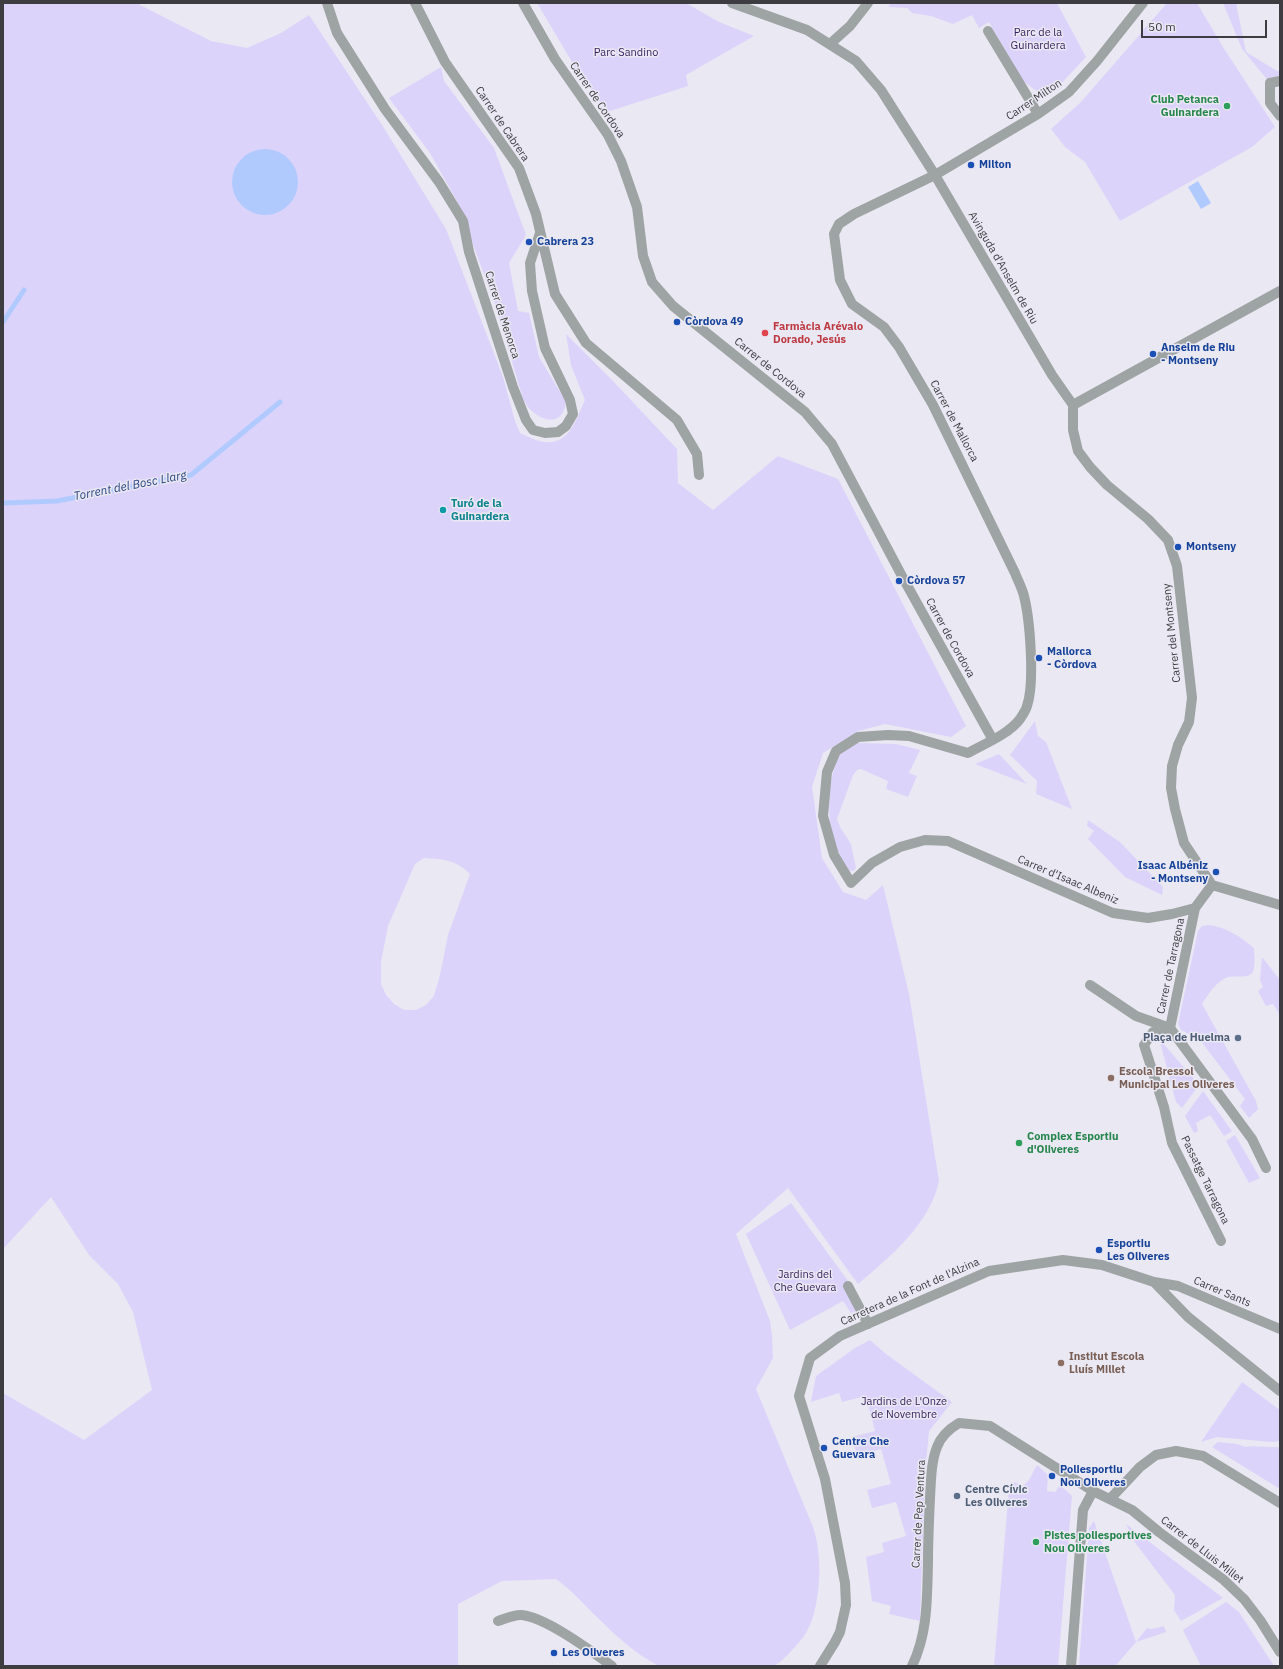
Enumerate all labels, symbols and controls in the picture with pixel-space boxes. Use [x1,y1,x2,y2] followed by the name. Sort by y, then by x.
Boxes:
[1143,12,1269,38] scale bar
[1148,19,1176,34] text: 50 m
[1010,26,1066,52] park label: Parc de la Guinardera
[594,46,658,60] park label: Parc Sandino
[567,59,627,141] street label: Carrer de Cordova
[1004,77,1064,123] street label: Carrer Milton
[472,84,532,164] street label: Carrer de Cabrera
[1151,93,1219,119] place label: Club Petanca Guinardera
[1222,101,1232,111] marker: Club Petanca Guinardera
[979,158,1011,172] place label: Milton
[966,160,976,170] marker: Milton
[965,209,1041,327] street label: Avinguda d'Anselm de Riu
[537,235,594,249] place label: Cabrera 23
[524,237,534,247] marker: Cabrera 23
[482,270,522,360] street label: Carrer de Menorca
[685,315,743,329] place label: Còrdova 49
[672,317,682,327] marker: Còrdova 49
[773,320,863,346] place label: Farmàcia Arévalo Dorado, Jesús
[760,328,770,338] marker: Farmàcia Arévalo Dorado, Jesús
[731,335,809,401] street label: Carrer de Cordova
[1161,341,1235,367] place label: Anselm de Riu - Montseny
[1148,349,1158,359] marker: Anselm de Riu - Montseny
[927,378,981,464] street label: Carrer de Mallorca
[72,468,188,504] water label: Torrent del Bosc Llarg
[451,497,509,523] place label: Turó de la Guinardera
[438,505,448,515] marker: Turó de la Guinardera
[1186,540,1236,554] place label: Montseny
[1173,542,1183,552] marker: Montseny
[907,574,965,588] place label: Còrdova 57
[894,576,904,586] marker: Còrdova 57
[1160,583,1184,683] street label: Carrer del Montseny
[923,596,977,680] street label: Carrer de Cordova
[1047,645,1097,671] place label: Mallorca - Còrdova
[1034,653,1044,663] marker: Mallorca - Còrdova
[1015,853,1121,907] street label: Carrer d'Isaac Albeniz
[1138,859,1208,885] place label: Isaac Albéniz - Montseny
[1211,867,1221,877] marker: Isaac Albéniz - Montseny
[1154,917,1188,1015] street label: Carrer de Tarragona
[1143,1031,1230,1045] place label: Plaça de Huelma
[1233,1033,1243,1043] marker: Plaça de Huelma
[1119,1065,1234,1091] place label: Escola Bressol Municipal Les Oliveres
[1106,1073,1116,1083] marker: Escola Bressol Municipal Les Oliveres
[1027,1130,1118,1156] place label: Complex Esportiu d'Oliveres
[1178,1134,1232,1226] street label: Passatge Tarragona
[1014,1138,1024,1148] marker: Complex Esportiu d'Oliveres
[1107,1237,1170,1263] place label: Esportiu Les Oliveres
[1094,1245,1104,1255] marker: Esportiu Les Oliveres
[839,1255,981,1329] street label: Carretera de la Font de l'Alzina
[774,1268,836,1294] park label: Jardins del Che Guevara
[1191,1274,1253,1310] street label: Carrer Sants
[1069,1350,1144,1376] place label: Institut Escola Lluís Millet
[1056,1358,1066,1368] marker: Institut Escola Lluís Millet
[861,1395,947,1421] park label: Jardins de L'Onze de Novembre
[832,1435,889,1461] place label: Centre Che Guevara
[819,1443,829,1453] marker: Centre Che Guevara
[910,1459,928,1569] street label: Carrer de Pep Ventura
[1060,1463,1126,1489] place label: Poliesportiu Nou Oliveres
[1047,1471,1057,1481] marker: Poliesportiu Nou Oliveres
[965,1483,1028,1509] place label: Centre Cívic Les Oliveres
[952,1491,962,1501] marker: Centre Cívic Les Oliveres
[1158,1514,1246,1586] street label: Carrer de Lluis Millet
[1044,1529,1152,1555] place label: Pistes poliesportives Nou Oliveres
[1031,1537,1041,1547] marker: Pistes poliesportives Nou Oliveres
[562,1646,625,1660] place label: Les Oliveres
[549,1648,559,1658] marker: Les Oliveres

